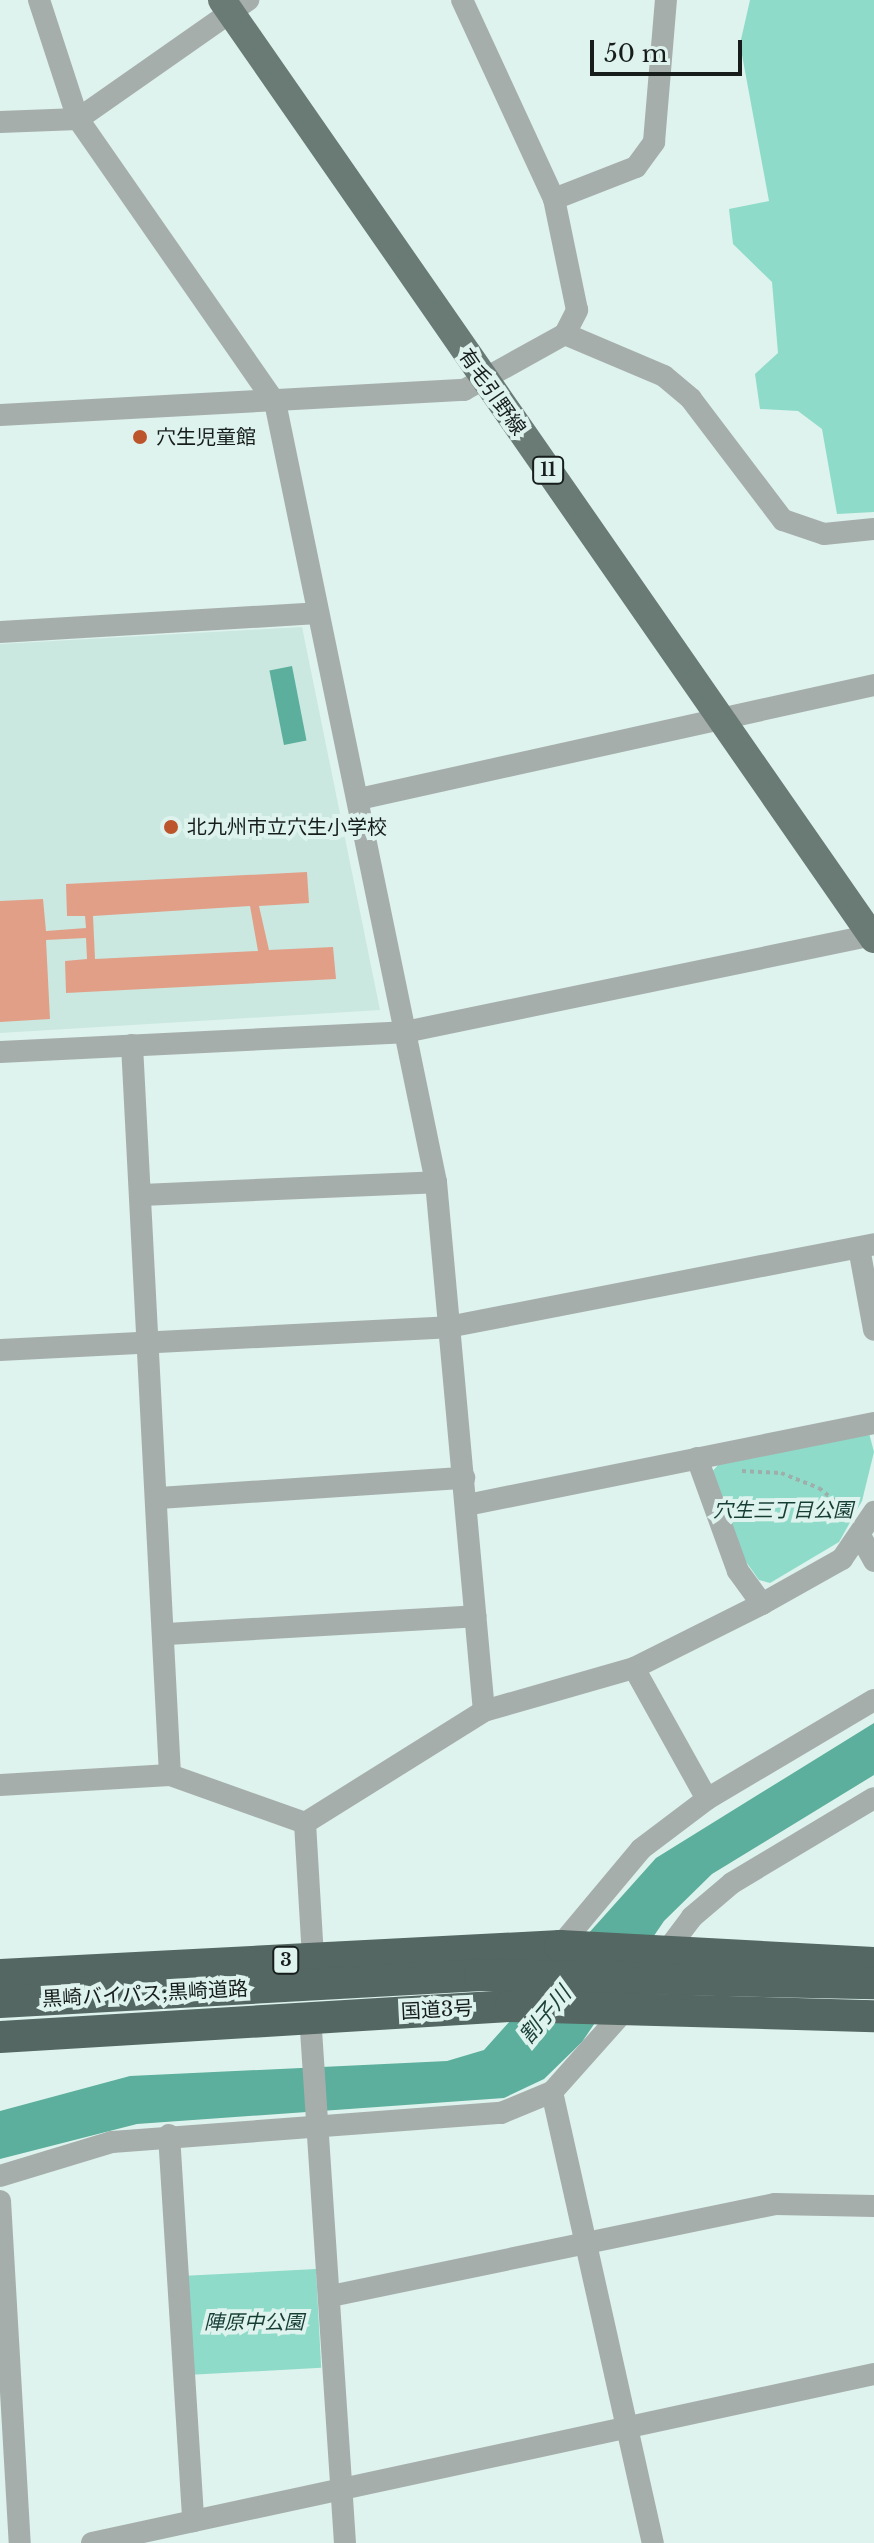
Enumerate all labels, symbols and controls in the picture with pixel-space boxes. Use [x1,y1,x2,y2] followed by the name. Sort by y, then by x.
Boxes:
[594,24,746,74] scale bar
[604,39,667,68] text: 50 m
[453,344,531,440] street label: 有毛引野線
[156,425,256,449] place label: 穴生児童館
[131,428,149,446] marker: 穴生児童館
[532,456,564,484] road number: 11
[187,815,387,839] place label: 北九州市立穴生小学校
[162,818,180,836] marker: 北九州市立穴生小学校
[713,1498,853,1522] park label: 穴生三丁目公園
[272,1946,300,1974] road number: 3
[41,1977,249,2011] street label: 黒崎バイパス;黒崎道路
[514,1981,576,2049] water label: 割子川
[400,1996,474,2024] street label: 国道3号
[204,2310,304,2334] park label: 陣原中公園

